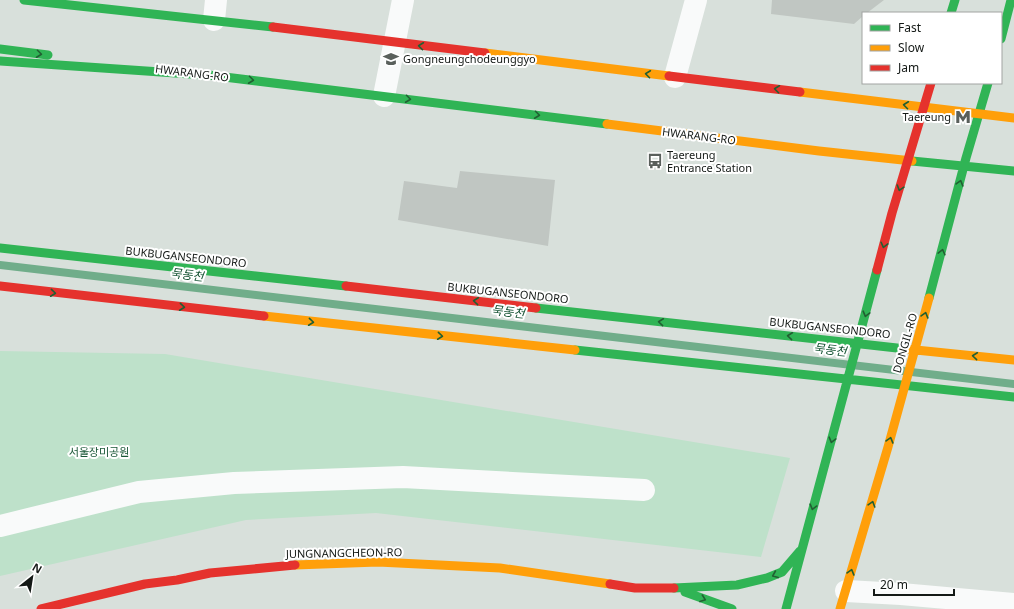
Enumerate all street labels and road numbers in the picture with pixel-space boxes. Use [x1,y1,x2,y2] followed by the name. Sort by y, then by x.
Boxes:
[154,61,230,84] street label: HWARANG-RO
[661,124,737,147] street label: HWARANG-RO
[125,243,247,270] street label: BUKBUGANSEONDORO
[447,279,569,306] street label: BUKBUGANSEONDORO
[889,311,920,374] street label: DONGIL-RO
[769,314,891,341] street label: BUKBUGANSEONDORO
[285,544,402,561] street label: JUNGNANGCHEON-RO

